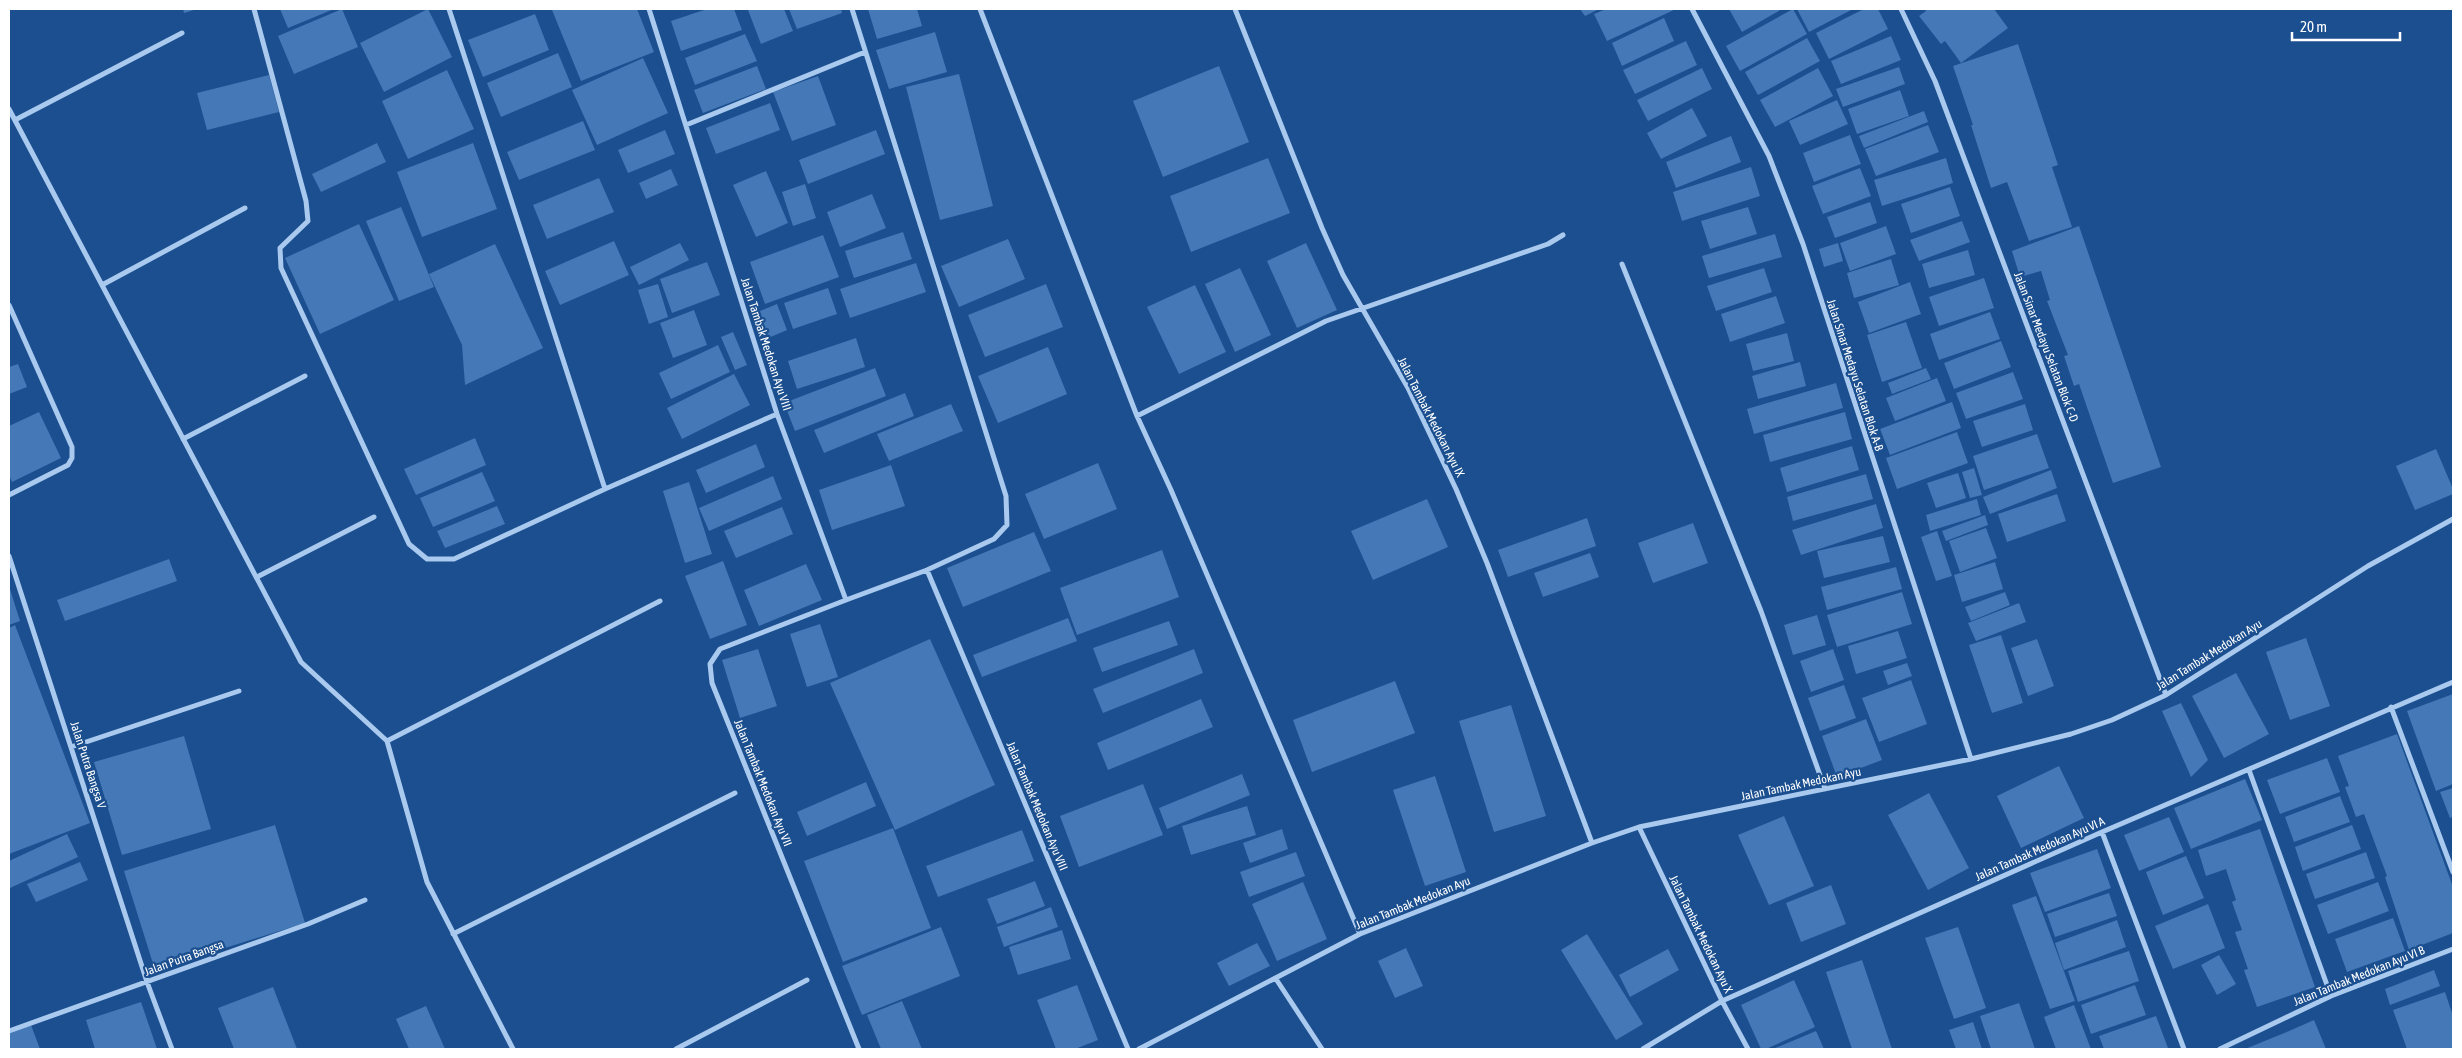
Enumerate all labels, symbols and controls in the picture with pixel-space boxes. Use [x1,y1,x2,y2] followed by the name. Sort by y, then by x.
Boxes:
[2292,10,2400,42] scale bar
[2300,18,2327,35] text: 20 m
[2011,270,2081,424] street label: Jalan Sinar Medayu Selatan Blok C-D
[738,276,794,412] street label: Jalan Tambak Medokan Ayu VIII
[1824,297,1886,453] street label: Jalan Sinar Medayu Selatan Blok A-B
[1395,355,1468,480] street label: Jalan Tambak Medokan Ayu IX
[2153,617,2265,693] street label: Jalan Tambak Medokan Ayu
[731,717,795,849] street label: Jalan Tambak Medokan Ayu VII
[67,720,109,810] street label: Jalan Putra Bangsa V
[1003,739,1071,873] street label: Jalan Tambak Medokan Ayu VIII
[1740,764,1862,804] street label: Jalan Tambak Medokan Ayu
[1973,814,2107,884] street label: Jalan Tambak Medokan Ayu VI A
[1666,873,1736,996] street label: Jalan Tambak Medokan Ayu X
[1354,874,1472,932] street label: Jalan Tambak Medokan Ayu
[142,937,226,979] street label: Jalan Putra Bangsa
[2291,943,2427,1009] street label: Jalan Tambak Medokan Ayu VI B

